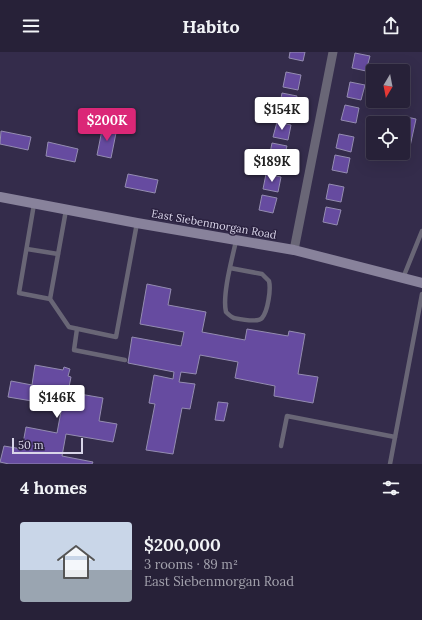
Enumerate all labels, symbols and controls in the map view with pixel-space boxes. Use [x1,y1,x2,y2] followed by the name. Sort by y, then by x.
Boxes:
[20,15,42,37] icon: menu
[182,15,240,38] text: Habito
[380,15,402,37] icon: share
[366,64,410,108] north arrow
[366,64,410,160] map controls
[254,97,310,131] pin: $154K
[264,101,300,118] text: $154K
[79,108,135,142] pin: $200K
[87,112,127,129] text: $200K
[366,116,410,160] button: locate
[244,149,300,183] pin: $189K
[253,153,291,170] text: $189K
[150,206,278,242] street label: East Siebenmorgan Road
[29,385,85,419] pin: $146K
[39,389,75,406] text: $146K
[12,436,83,455] scale bar
[18,438,44,452] text: 50 m
[20,477,87,499] text: 4 homes
[380,477,402,499] icon: filters
[144,534,221,556] text: $200,000
[52,538,100,586] icon: home
[144,556,238,573] text: 3 rooms · 89 m²
[144,573,294,590] text: East Siebenmorgan Road

